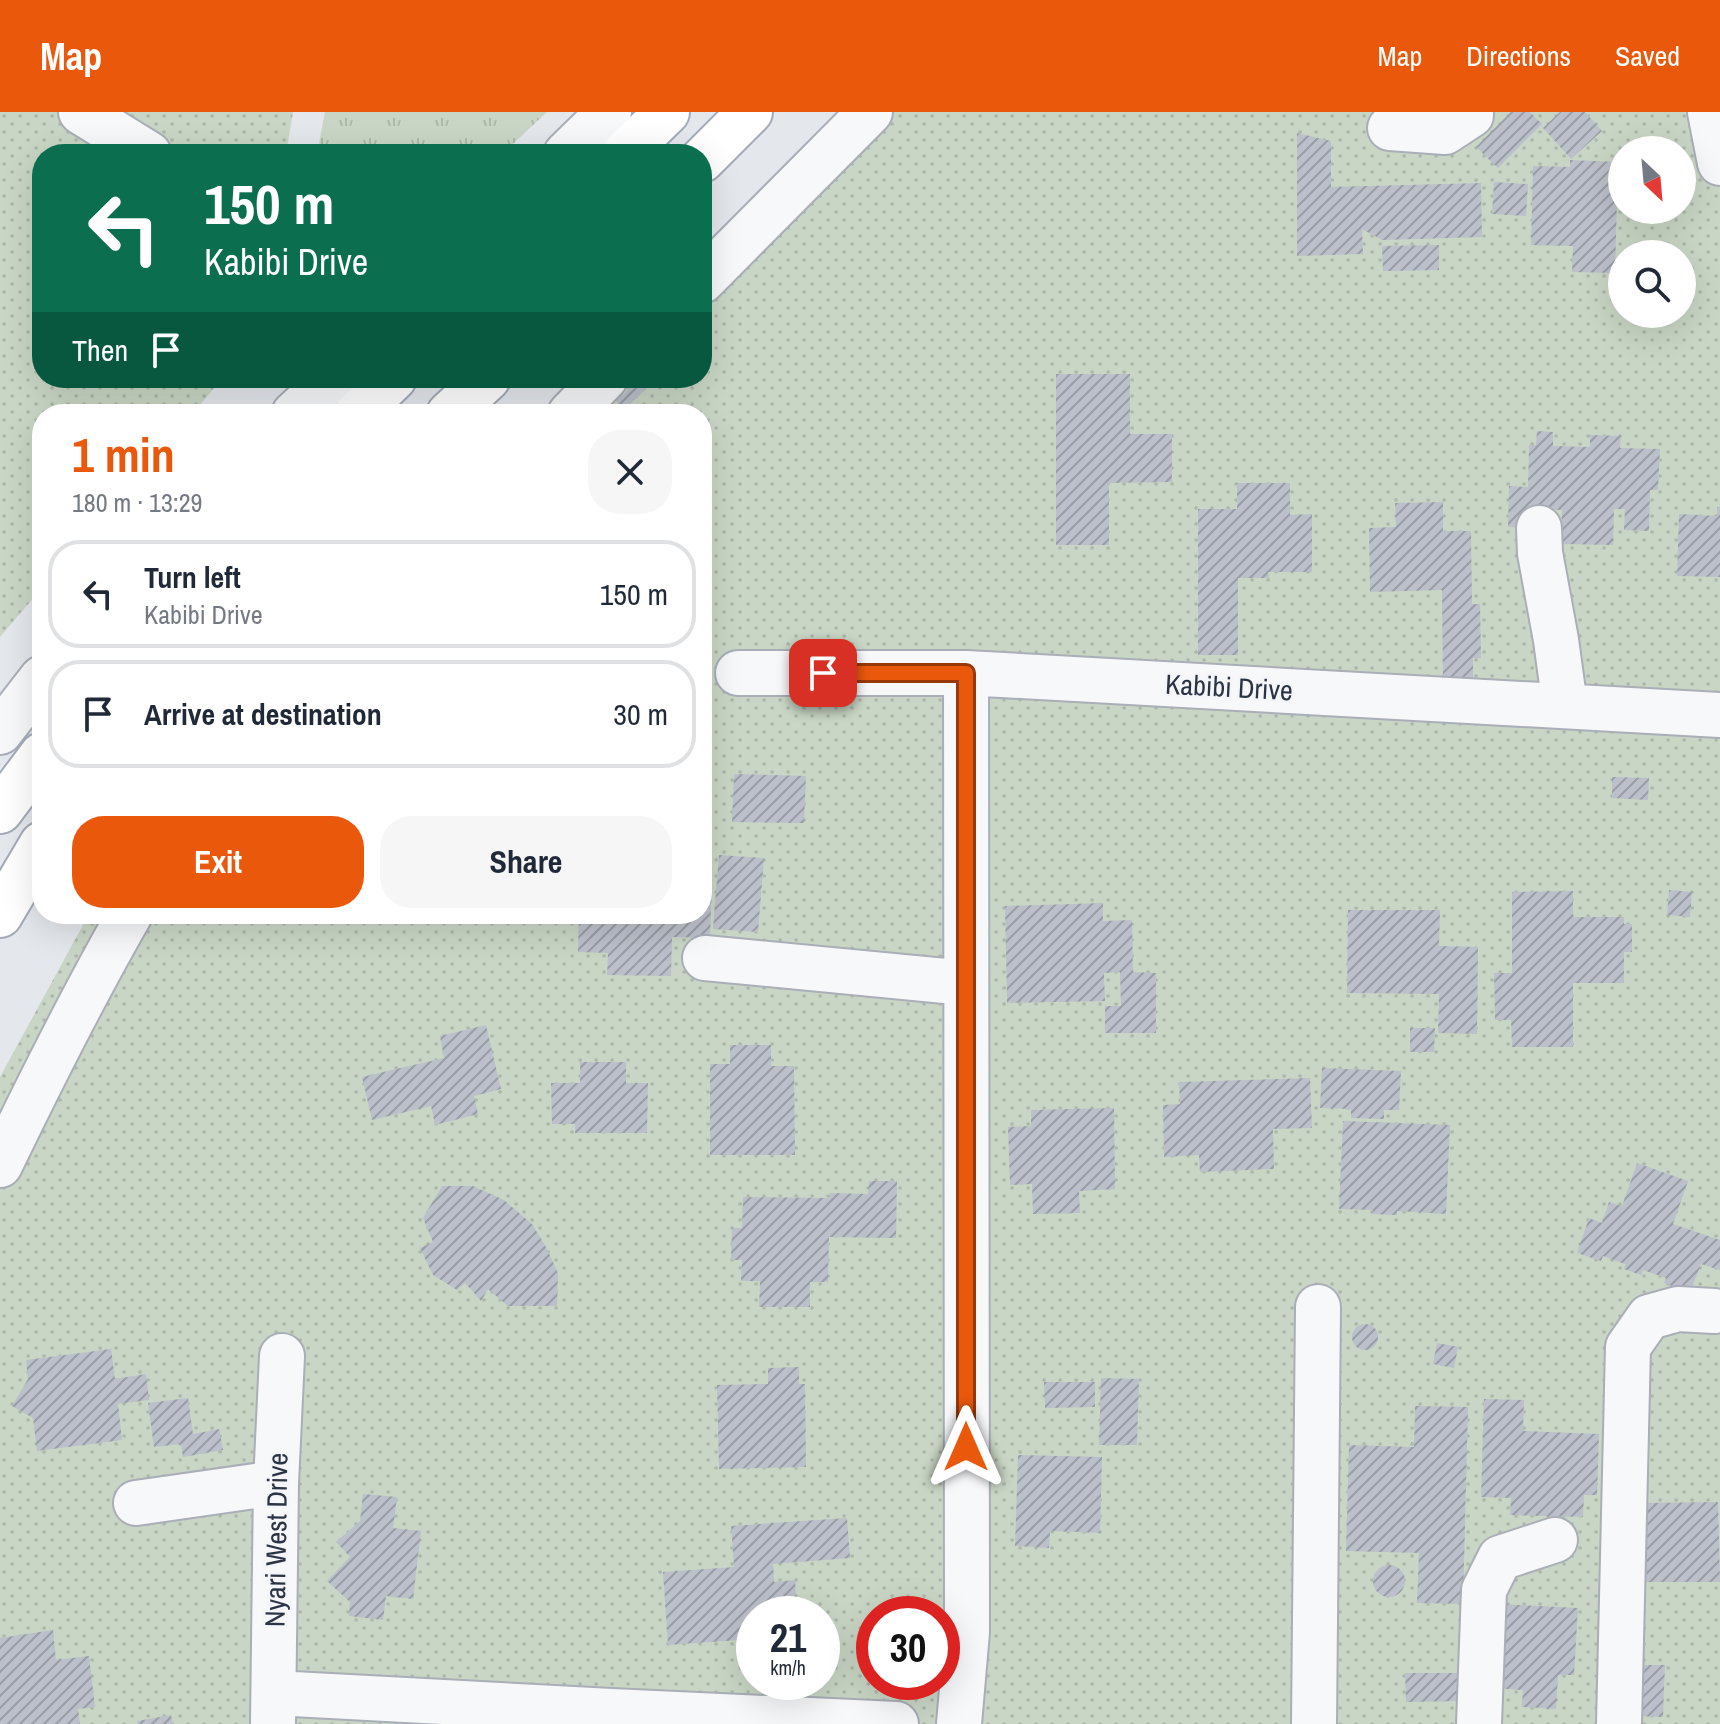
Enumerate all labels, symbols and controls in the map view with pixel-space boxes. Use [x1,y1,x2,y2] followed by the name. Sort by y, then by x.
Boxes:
[40,31,102,82] text: Map
[1378,37,1422,75] text: Map
[1466,37,1571,75] text: Directions
[1615,37,1680,75] text: Saved
[1608,136,1696,224] north arrow
[1608,136,1696,328] map controls
[204,166,334,241] text: 150 m
[72,176,176,280] icon: left
[204,238,368,286] text: Kabibi Drive
[1608,240,1696,328] button: search
[144,328,188,372] icon: arrive
[72,330,128,370] text: Then
[72,422,175,487] text: 1 min
[588,430,672,514] button: close
[72,485,202,520] text: 180 m · 13:29
[144,557,241,597] text: Turn left
[76,572,120,616] icon: left
[600,574,668,614] text: 150 m
[144,597,263,632] text: Kabibi Drive
[789,639,857,707] pin
[801,651,845,695] icon: arrive
[1164,665,1294,709] street label: Kabibi Drive
[76,692,120,736] icon: arrive
[144,694,382,734] text: Arrive at destination
[613,694,668,734] text: 30 m
[72,816,364,908] button: Exit
[380,816,672,908] button: Share
[924,1405,1008,1489] position arrow
[255,1452,297,1628] street label: Nyari West Drive
[856,1596,960,1700] speed limit sign: 30
[770,1611,806,1664] text: 21
[770,1654,806,1681] text: km/h

